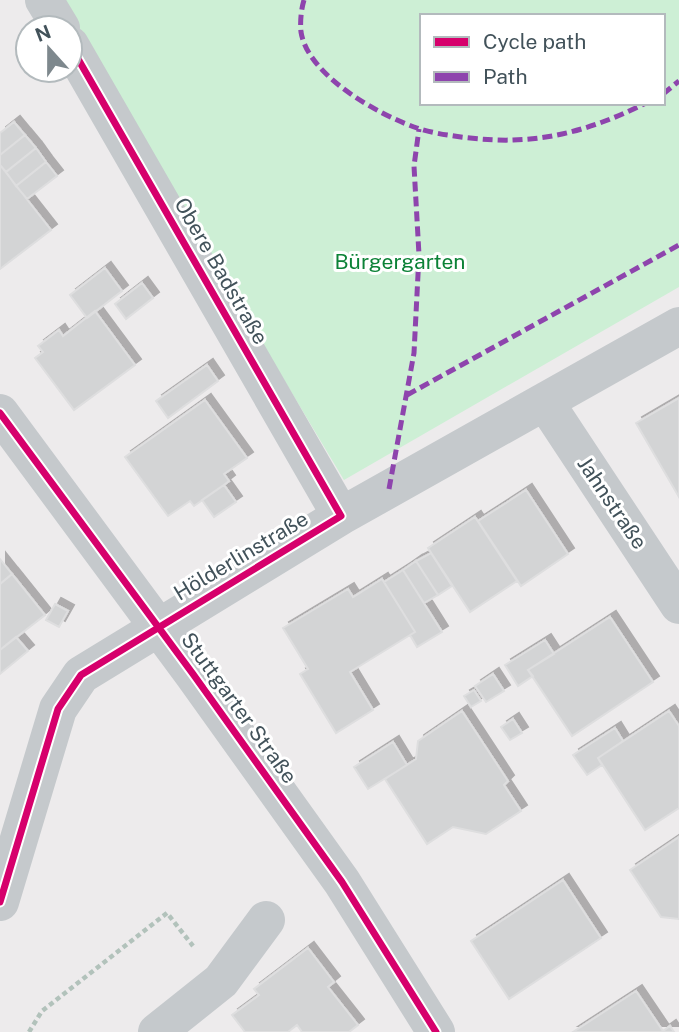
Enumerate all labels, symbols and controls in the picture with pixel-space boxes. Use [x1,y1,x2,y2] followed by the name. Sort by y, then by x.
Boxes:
[14,14,84,84] north arrow
[420,14,665,105] legend
[32,20,54,46] text: N
[483,29,586,54] text: Cycle path
[483,64,528,89] text: Path
[169,193,274,348] street label: Obere Badstraße
[335,249,465,274] park label: Bürgergarten
[572,452,652,554] street label: Jahnstraße
[169,506,312,605] street label: Hölderlinstraße
[176,627,303,788] street label: Stuttgarter Straße

